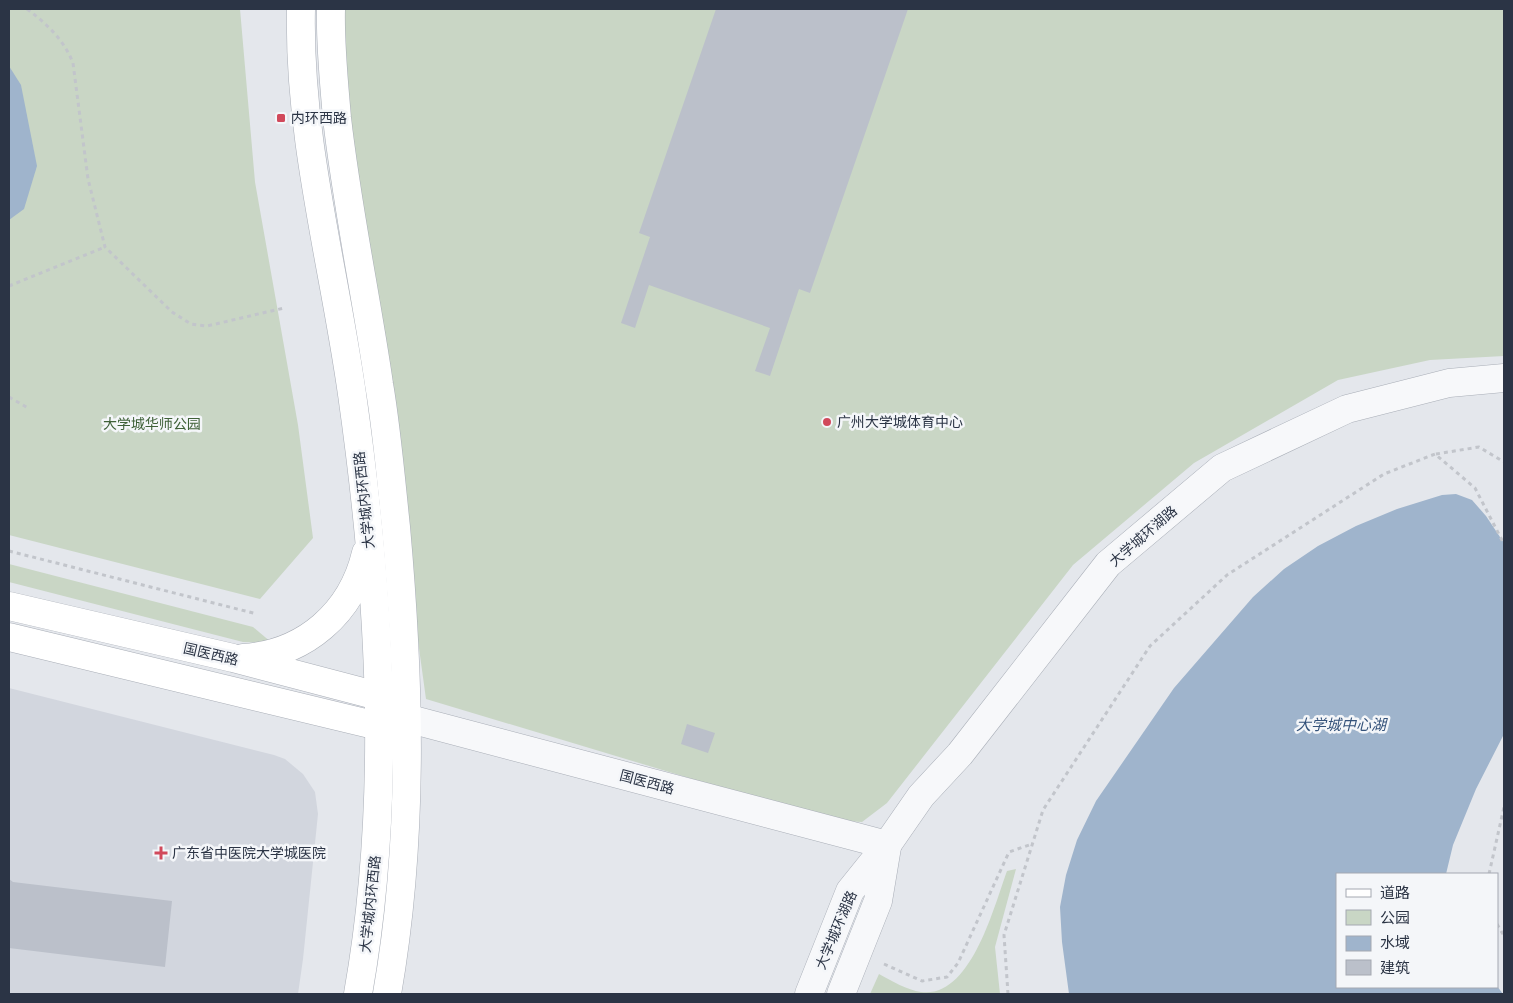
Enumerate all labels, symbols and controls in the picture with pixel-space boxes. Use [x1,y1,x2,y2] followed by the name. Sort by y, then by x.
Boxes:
[291,107,347,128] place label: 内环西路
[275,112,287,124] marker: 内环西路
[837,411,963,432] place label: 广州大学城体育中心
[103,413,201,434] park label: 大学城华师公园
[821,416,833,428] marker: 广州大学城体育中心
[348,450,379,550] street label: 大学城内环西路
[1104,500,1181,571] street label: 大学城环湖路
[181,637,241,670] street label: 国医西路
[1296,713,1388,736] water label: 大学城中心湖
[617,764,677,799] street label: 国医西路
[172,842,326,863] place label: 广东省中医院大学城医院
[154,846,168,860] marker: 广东省中医院大学城医院
[354,854,385,954] street label: 大学城内环西路
[1336,873,1498,988] legend
[1380,881,1410,904] text: 道路
[809,887,862,973] street label: 大学城环湖路
[1380,906,1410,929] text: 公园
[1380,931,1410,954] text: 水域
[1380,956,1410,979] text: 建筑

